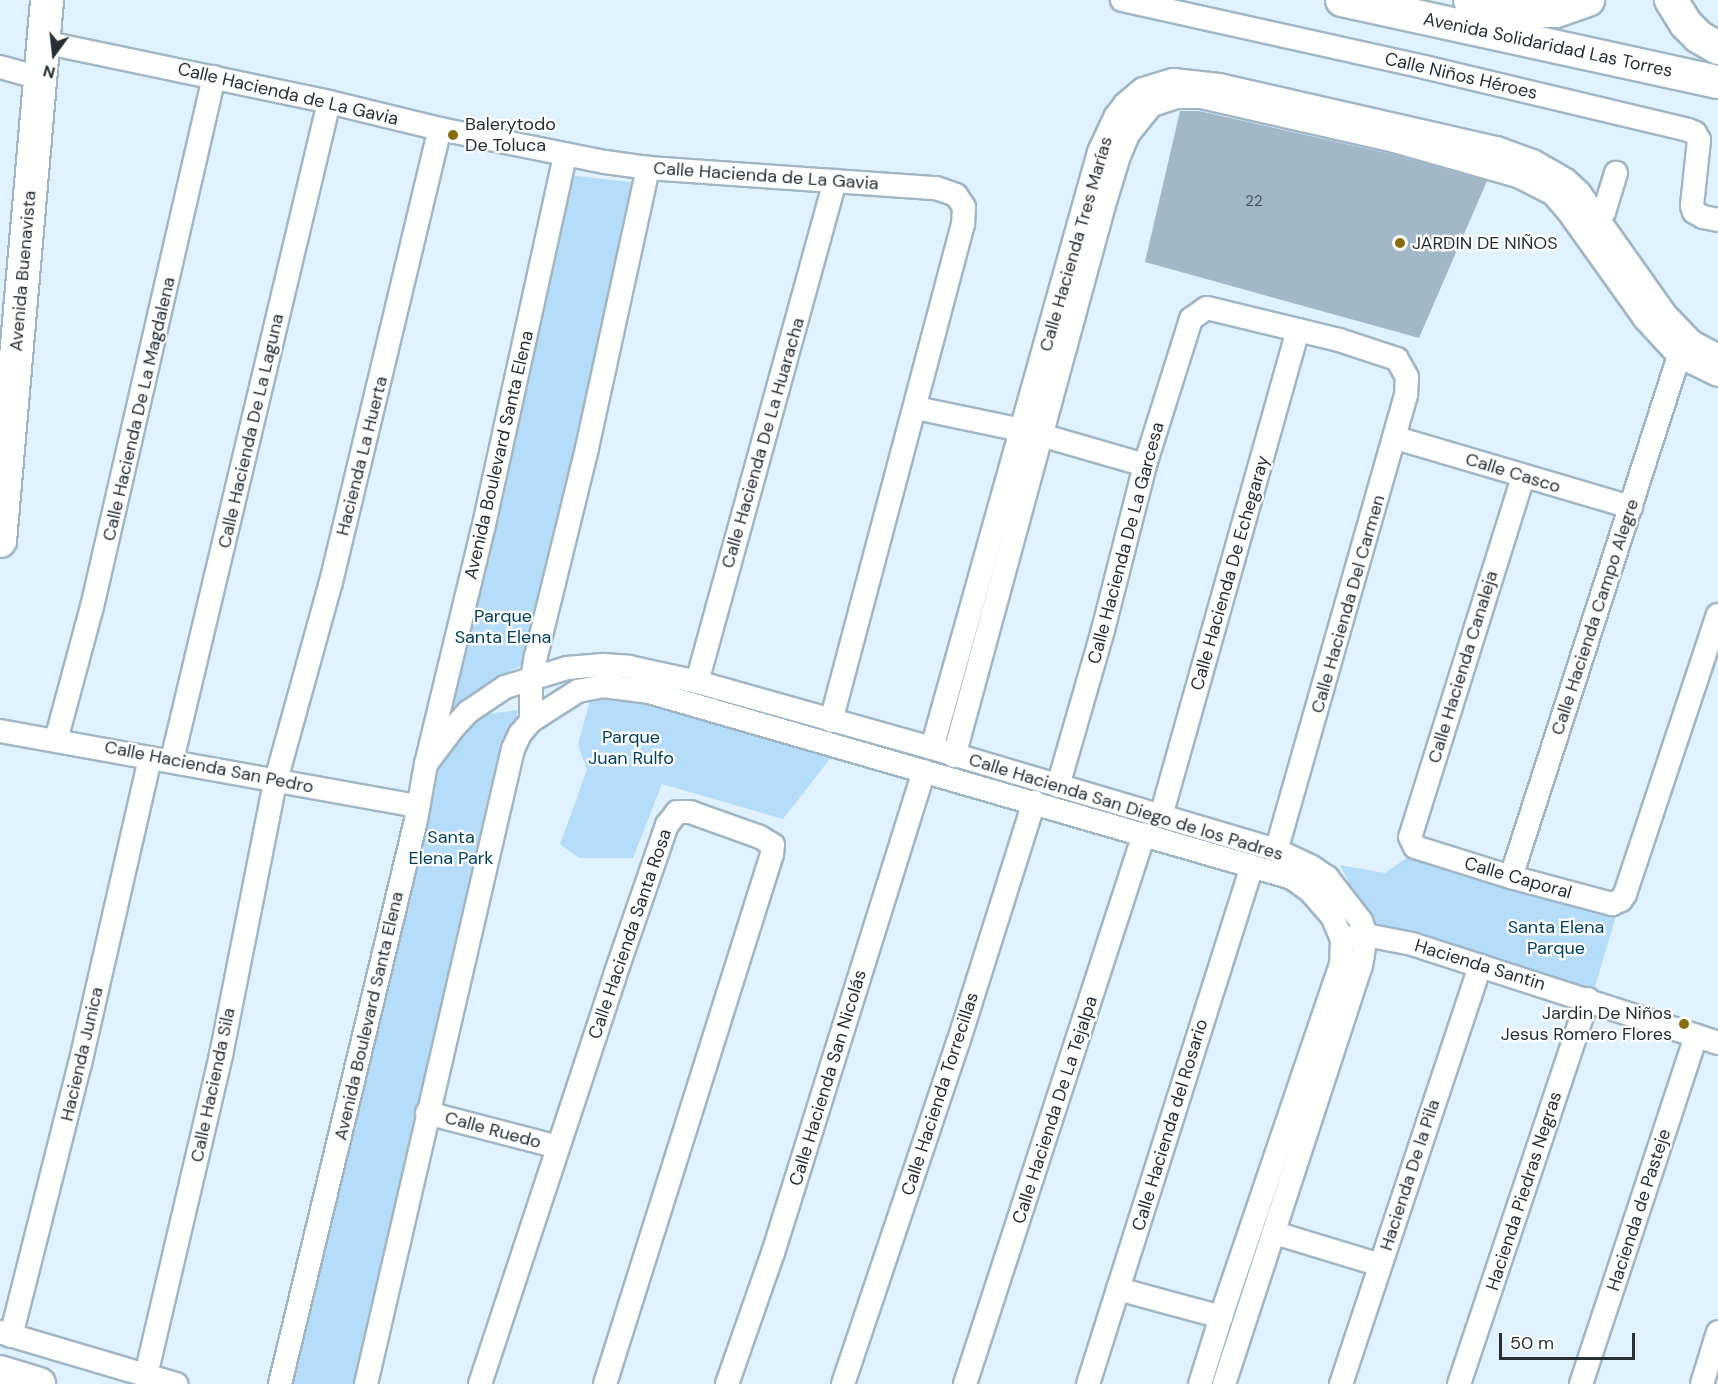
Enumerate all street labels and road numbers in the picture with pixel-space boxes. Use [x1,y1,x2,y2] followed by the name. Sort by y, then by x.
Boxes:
[1422,8,1674,82] street label: Avenida Solidaridad Las Torres
[1383,48,1539,104] street label: Calle Niños Héroes
[176,58,400,130] street label: Calle Hacienda de La Gavia
[1035,134,1117,354] street label: Calle Hacienda Tres Marías
[653,157,879,195] street label: Calle Hacienda de La Gavia
[5,190,41,352] street label: Avenida Buenavista
[98,275,180,543] street label: Calle Hacienda De La Magdalena
[213,312,289,550] street label: Calle Hacienda De La Laguna
[717,315,809,571] street label: Calle Hacienda De La Huaracha
[460,329,538,581] street label: Avenida Boulevard Santa Elena
[332,374,392,538] street label: Hacienda La Huerta
[1083,420,1169,666] street label: Calle Hacienda De La Garcesa
[1463,448,1563,498] street label: Calle Casco
[1186,453,1274,693] street label: Calle Hacienda De Echegaray
[1306,492,1390,716] street label: Calle Hacienda Del Carmen
[1547,496,1643,738] street label: Calle Hacienda Campo Alegre
[1423,568,1503,766] street label: Calle Hacienda Canaleja
[103,736,315,798] street label: Calle Hacienda San Pedro
[966,749,1286,865] street label: Calle Hacienda San Diego de los Padres
[584,826,676,1042] street label: Calle Hacienda Santa Rosa
[1462,852,1574,904] street label: Calle Caporal
[330,890,408,1142] street label: Avenida Boulevard Santa Elena
[1412,935,1548,995] street label: Hacienda Santin
[785,967,871,1189] street label: Calle Hacienda San Nicolás
[56,985,108,1123] street label: Hacienda Junica
[897,990,983,1198] street label: Calle Hacienda Torrecillas
[1008,993,1102,1227] street label: Calle Hacienda De La Tejalpa
[186,1006,240,1164] street label: Calle Hacienda Sila
[1127,1016,1213,1234] street label: Calle Hacienda del Rosario
[1482,1089,1566,1293] street label: Hacienda Piedras Negras
[1375,1097,1445,1253] street label: Hacienda De la Pila
[442,1107,544,1153] street label: Calle Ruedo
[1603,1126,1675,1294] street label: Hacienda de Pasteje

